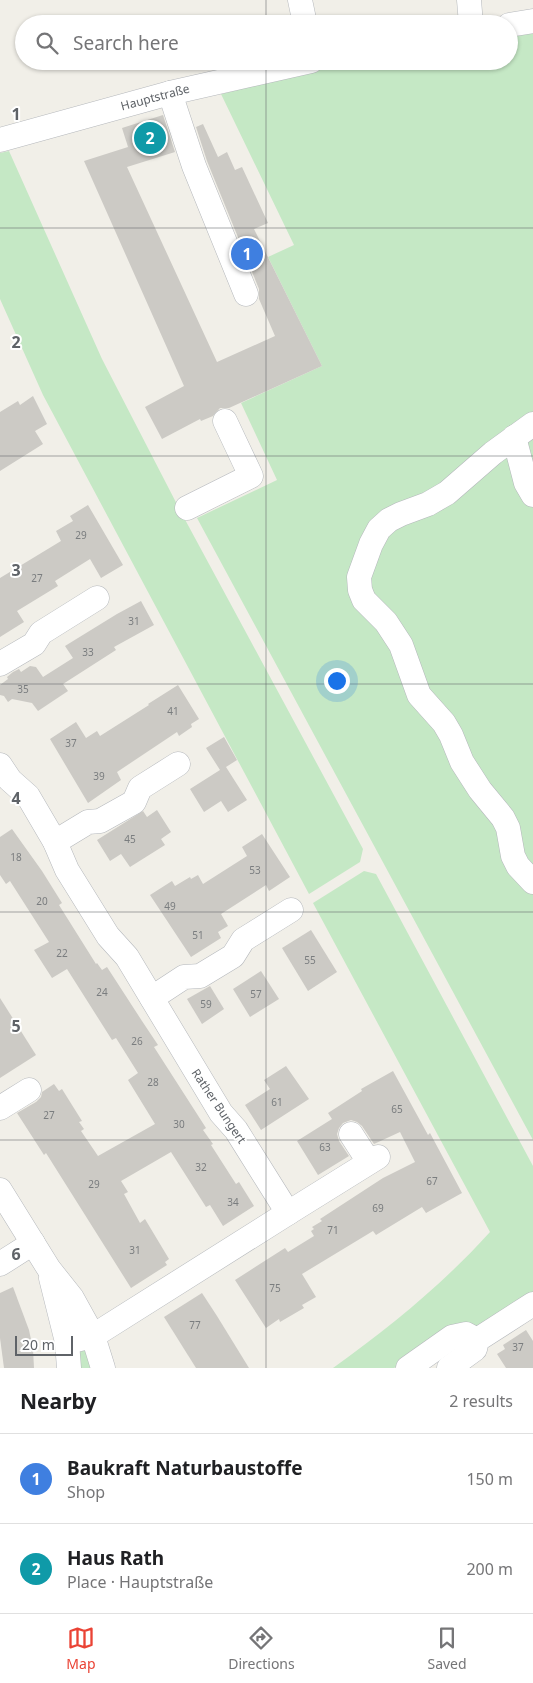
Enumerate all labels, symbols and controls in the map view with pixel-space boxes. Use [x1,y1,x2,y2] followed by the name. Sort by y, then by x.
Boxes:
[15,15,518,70] search box
[33,29,61,57] icon: search
[73,30,179,56] text: Search here
[119,80,192,114] street label: Hauptstraße
[11,103,21,125] text: 1
[134,119,166,157] pin: 2
[231,235,263,273] pin: 1
[11,331,21,353] text: 2
[75,528,87,542] house number: 29
[11,559,21,581] text: 3
[31,571,43,585] house number: 27
[128,614,140,628] house number: 31
[82,645,94,659] house number: 33
[324,668,350,694] your location
[17,682,29,696] house number: 35
[167,704,179,718] house number: 41
[65,736,77,750] house number: 37
[93,769,105,783] house number: 39
[11,787,21,809] text: 4
[124,832,136,846] house number: 45
[10,850,22,864] house number: 18
[249,863,261,877] house number: 53
[36,894,48,908] house number: 20
[164,899,176,913] house number: 49
[192,928,204,942] house number: 51
[56,946,68,960] house number: 22
[304,953,316,967] house number: 55
[96,985,108,999] house number: 24
[250,987,262,1001] house number: 57
[200,997,212,1011] house number: 59
[11,1015,21,1037] text: 5
[131,1034,143,1048] house number: 26
[188,1065,251,1147] street label: Rather Bungert
[147,1075,159,1089] house number: 28
[271,1095,283,1109] house number: 61
[391,1102,403,1116] house number: 65
[43,1108,55,1122] house number: 27
[173,1117,185,1131] house number: 30
[319,1140,331,1154] house number: 63
[195,1160,207,1174] house number: 32
[426,1174,438,1188] house number: 67
[88,1177,100,1191] house number: 29
[227,1195,239,1209] house number: 34
[372,1201,384,1215] house number: 69
[327,1223,339,1237] house number: 71
[11,1243,21,1265] text: 6
[129,1243,141,1257] house number: 31
[269,1281,281,1295] house number: 75
[189,1318,201,1332] house number: 77
[15,1333,72,1356] scale bar
[22,1335,55,1354] text: 20 m
[512,1340,524,1354] house number: 37
[20,1387,96,1415] text: Nearby
[449,1390,513,1412] text: 2 results
[67,1455,303,1481] text: Baukraft Naturbaustoffe
[31,1468,41,1490] text: 1
[466,1468,513,1490] text: 150 m
[67,1481,105,1503] text: Shop
[67,1545,164,1571] text: Haus Rath
[31,1558,41,1580] text: 2
[466,1558,513,1580] text: 200 m
[67,1571,213,1593] text: Place · Hauptstraße
[66,1624,96,1673] tab: Map
[228,1624,295,1673] tab: Directions
[427,1624,467,1673] tab: Saved

